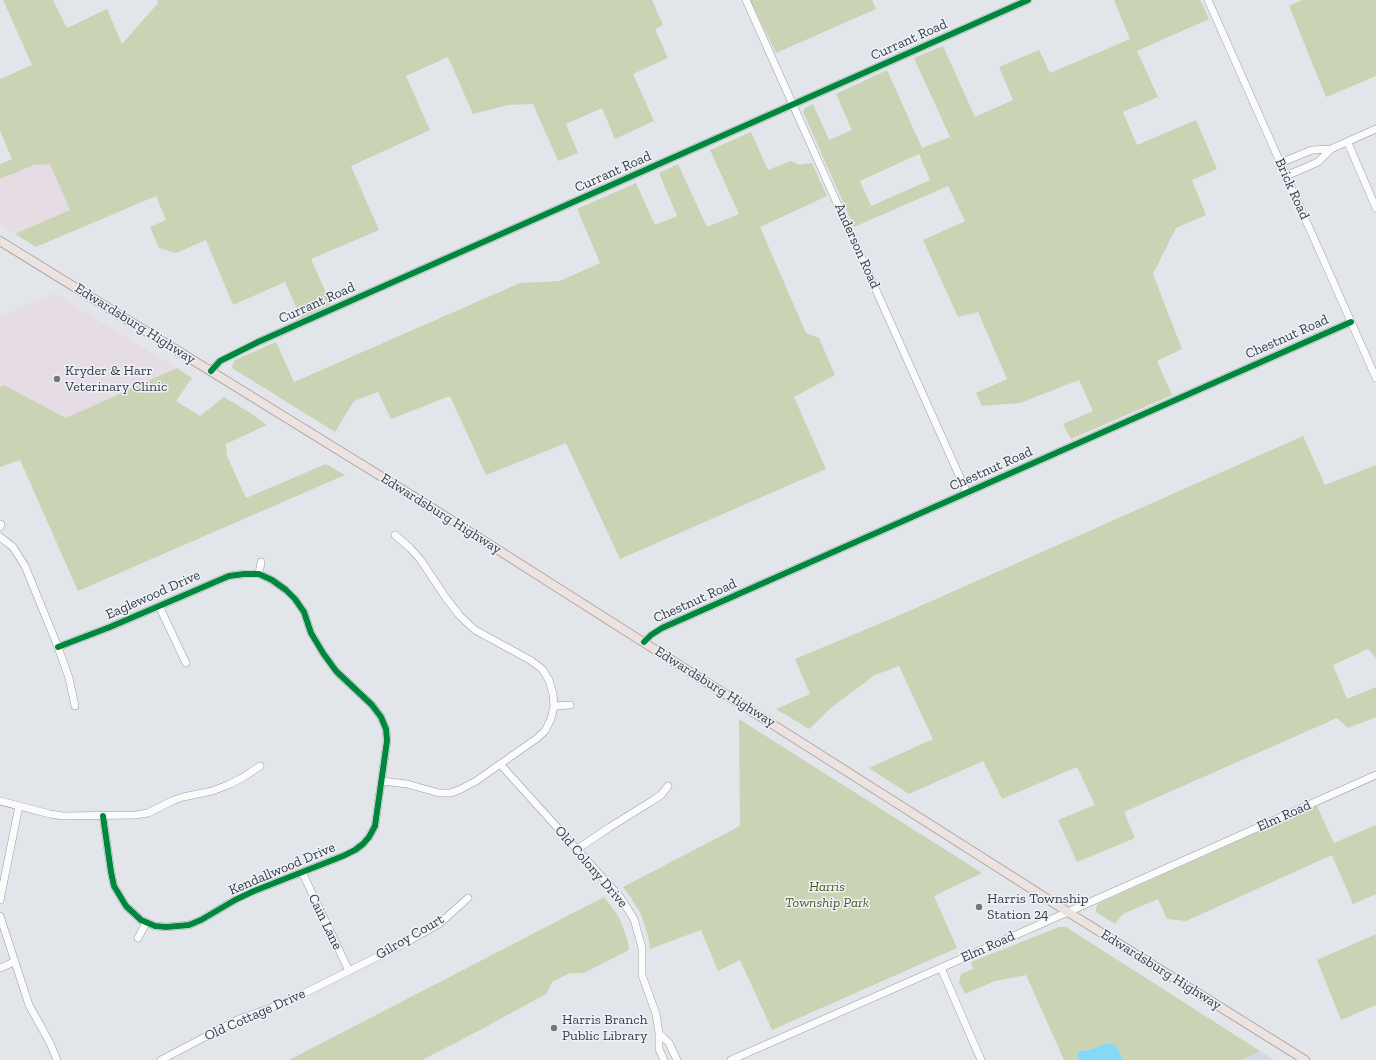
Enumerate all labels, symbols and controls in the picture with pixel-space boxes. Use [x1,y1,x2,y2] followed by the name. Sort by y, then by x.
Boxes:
[868,16,950,64] street label: Currant Road
[572,148,654,196] street label: Currant Road
[1271,156,1313,222] street label: Brick Road
[831,201,883,291] street label: Anderson Road
[276,279,358,327] street label: Currant Road
[72,280,198,368] street label: Edwardsburg Highway
[1243,311,1331,363] street label: Chestnut Road
[65,363,167,396] place label: Kryder & Harr Veterinary Clinic
[52,374,62,384] marker: Kryder & Harr Veterinary Clinic
[947,443,1035,495] street label: Chestnut Road
[378,470,504,558] street label: Edwardsburg Highway
[103,567,203,623] street label: Eaglewood Drive
[651,575,739,627] street label: Chestnut Road
[652,643,778,731] street label: Edwardsburg Highway
[1254,797,1314,835] street label: Elm Road
[551,823,631,911] street label: Old Colony Drive
[226,839,338,899] street label: Kendallwood Drive
[785,879,869,912] park label: Harris Township Park
[304,891,346,953] street label: Cain Lane
[987,891,1088,924] place label: Harris Township Station 24
[974,902,984,912] marker: Harris Township Station 24
[373,911,447,963] street label: Gilroy Court
[1098,926,1224,1014] street label: Edwardsburg Highway
[958,928,1018,966] street label: Elm Road
[202,985,308,1045] street label: Old Cottage Drive
[562,1012,648,1044] place label: Harris Branch Public Library
[549,1023,559,1033] marker: Harris Branch Public Library

